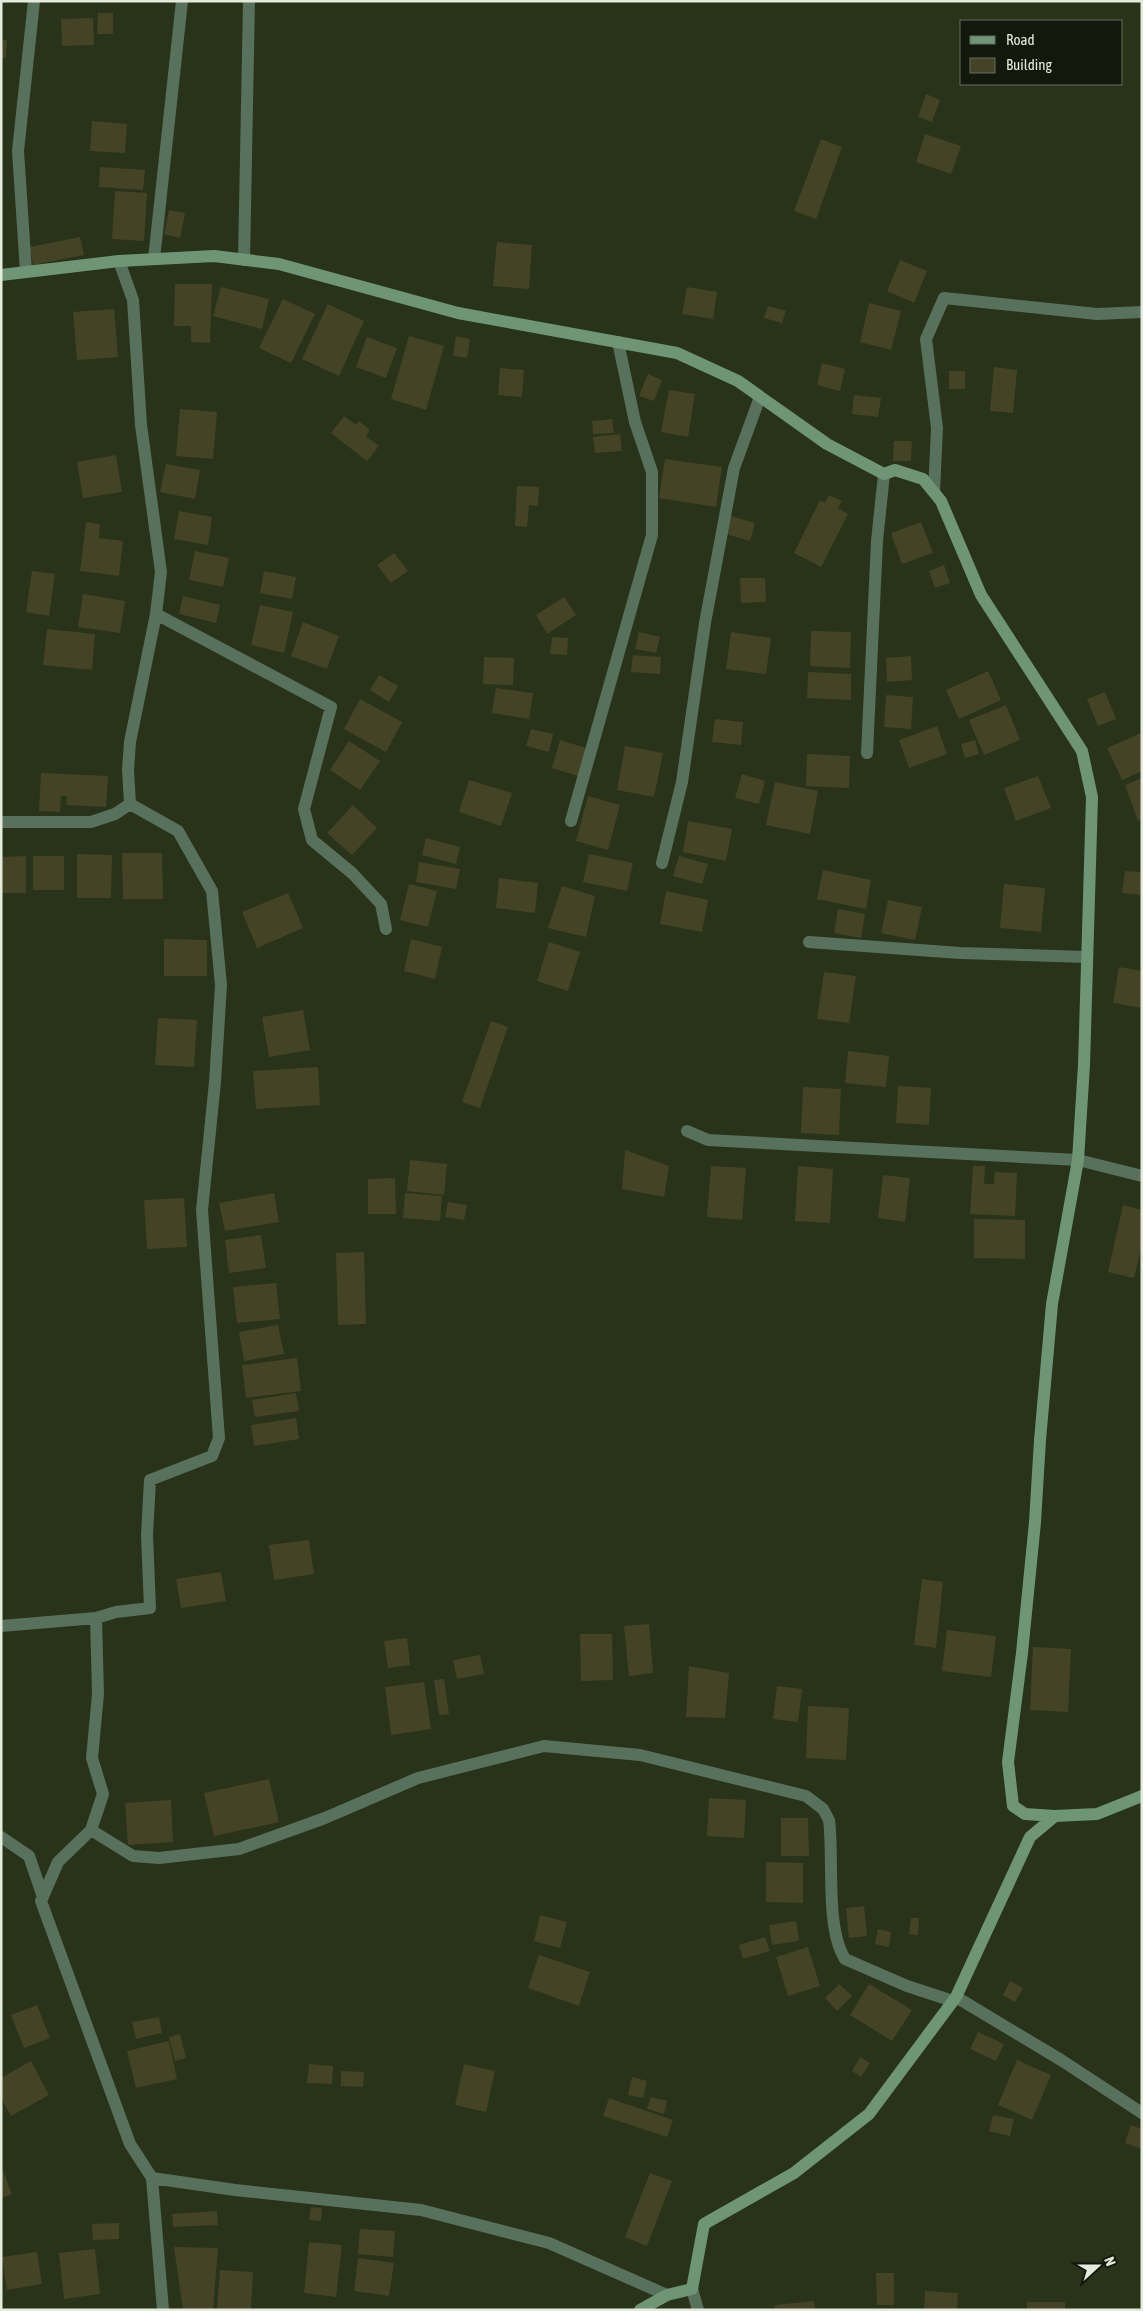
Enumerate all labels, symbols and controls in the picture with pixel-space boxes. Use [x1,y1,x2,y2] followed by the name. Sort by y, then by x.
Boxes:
[960,20,1123,85] legend
[1006,31,1035,48] text: Road
[1006,56,1052,73] text: Building
[1073,2241,1123,2291] north arrow
[1101,2255,1119,2268] text: N

